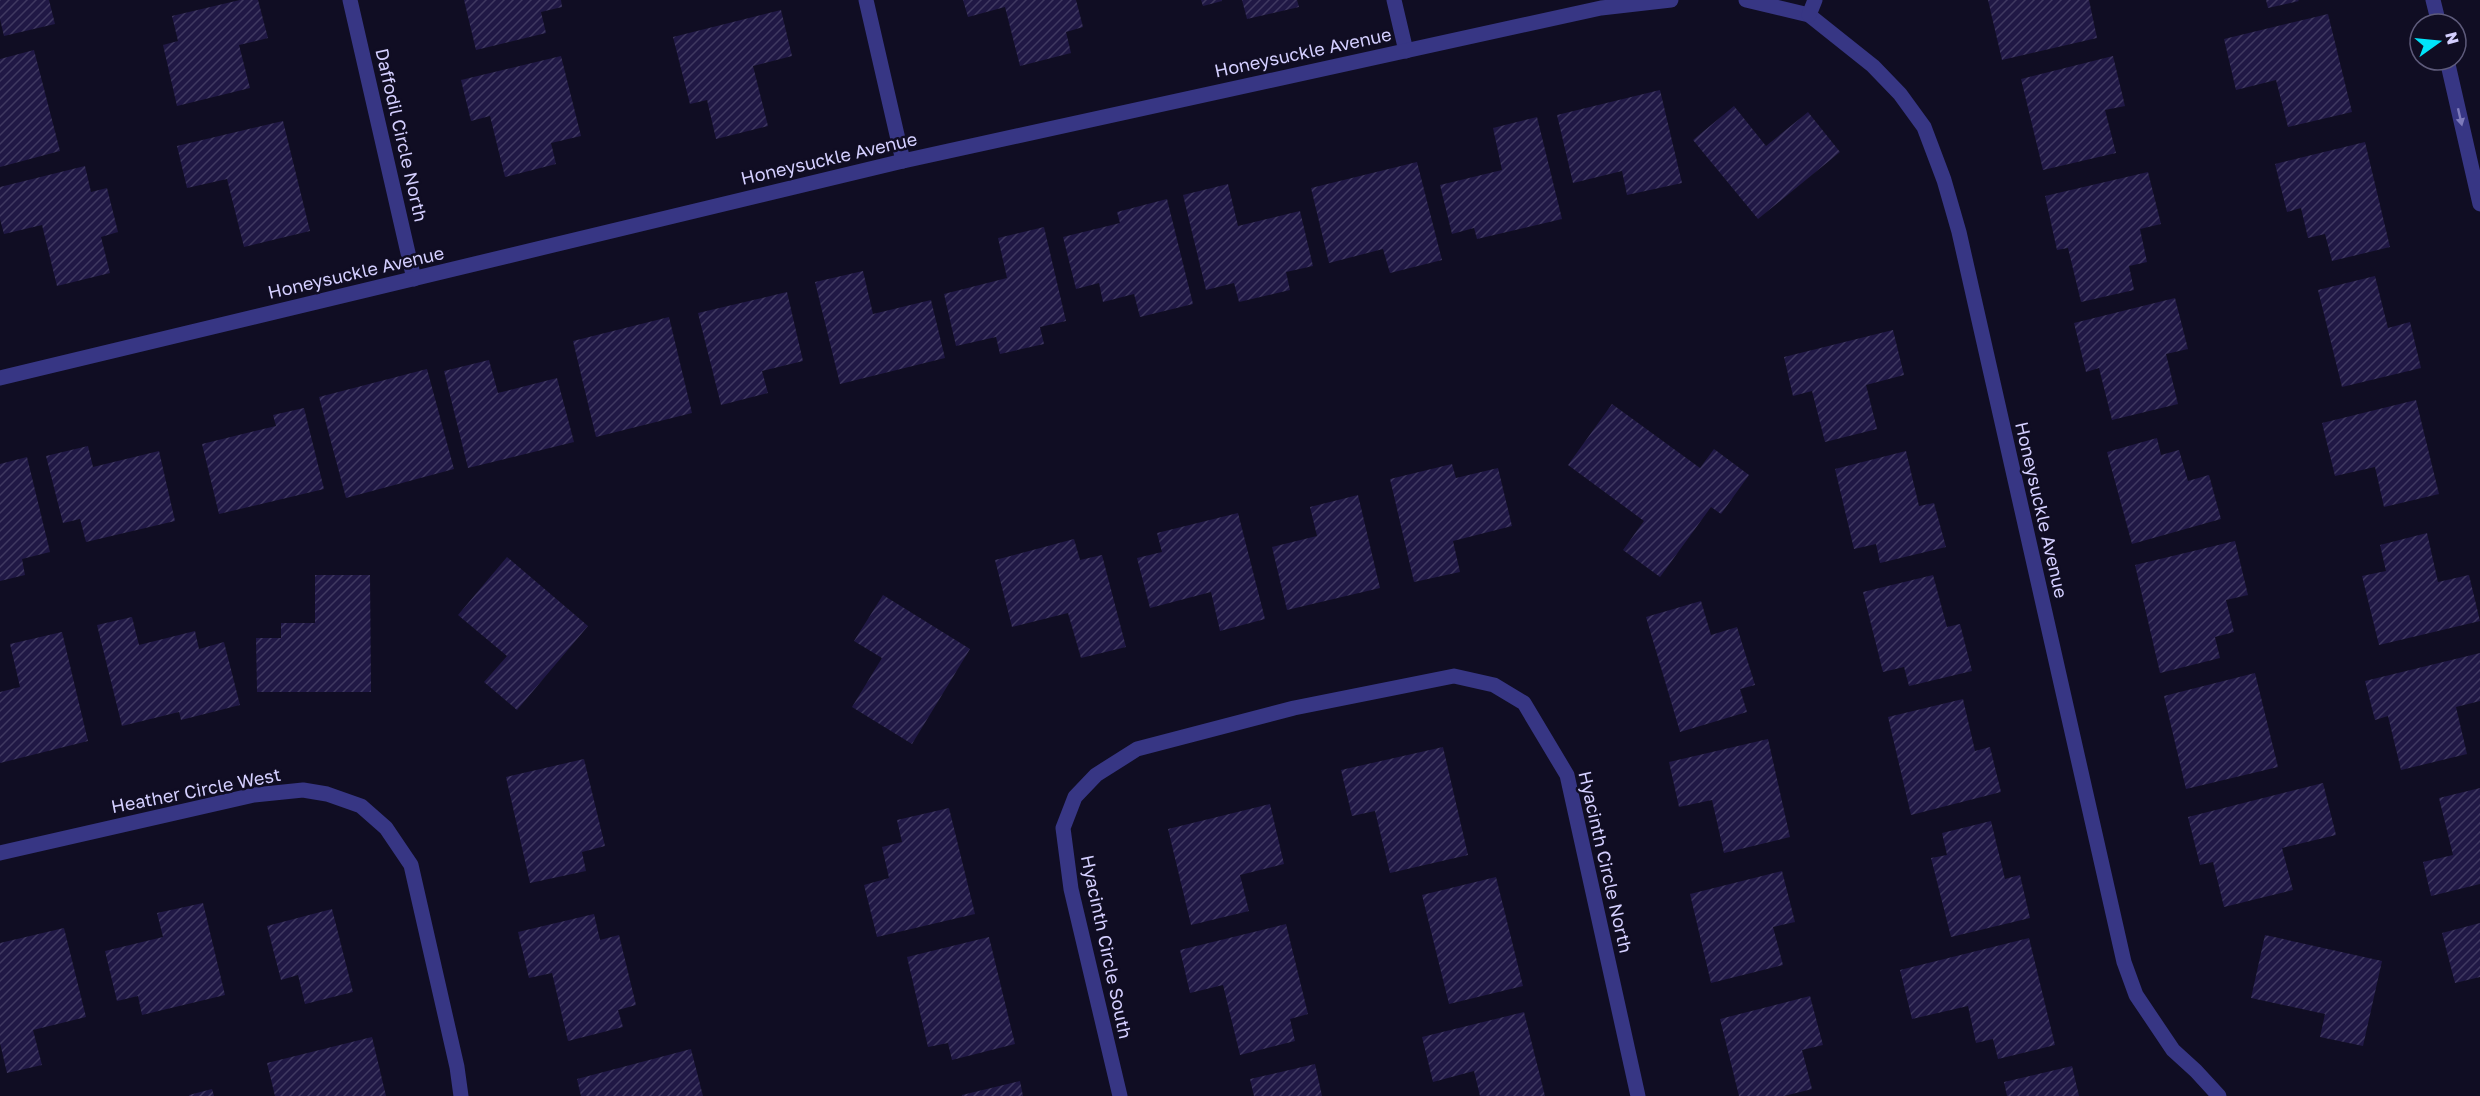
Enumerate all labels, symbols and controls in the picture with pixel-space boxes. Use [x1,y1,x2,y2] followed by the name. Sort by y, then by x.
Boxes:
[2408,12,2468,72] north arrow
[1212,23,1393,82] street label: Honeysuckle Avenue
[2441,30,2464,47] text: N
[371,46,433,224] street label: Daffodil Circle North
[2456,108,2465,127] one-way arrow
[739,127,919,189] street label: Honeysuckle Avenue
[266,241,446,303] street label: Honeysuckle Avenue
[2011,420,2073,600] street label: Honeysuckle Avenue
[109,763,282,817] street label: Heather Circle West
[1574,769,1638,955] street label: Hyacinth Circle North
[1077,853,1137,1041] street label: Hyacinth Circle South

